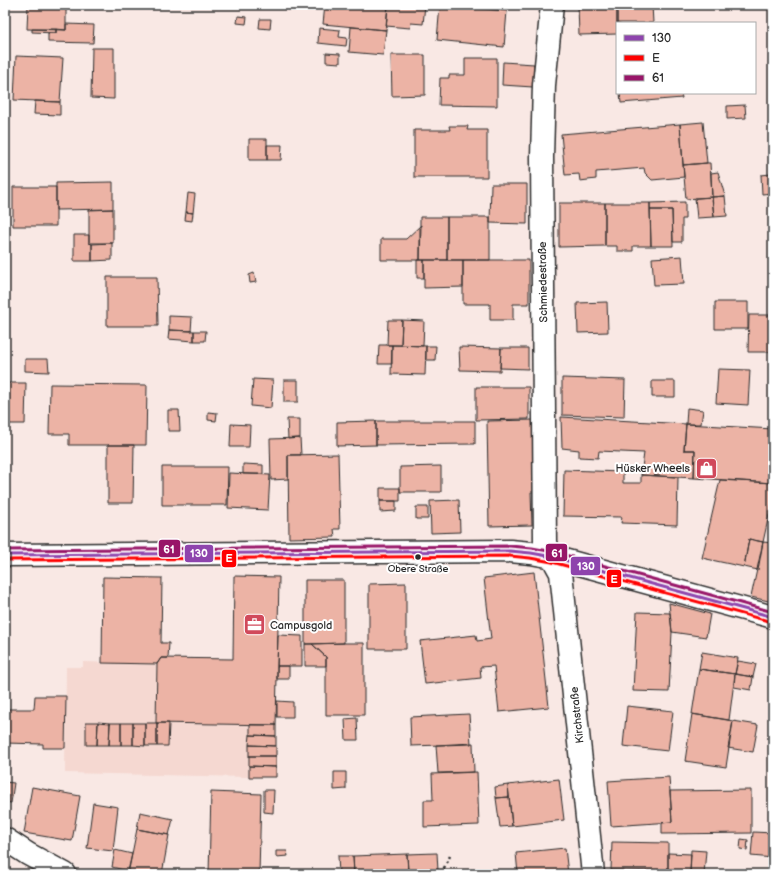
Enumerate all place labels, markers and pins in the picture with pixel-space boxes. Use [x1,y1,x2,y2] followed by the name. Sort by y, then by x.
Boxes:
[693,455,719,481] shop icon: Hüsker Wheels
[615,462,691,475] place label: Hüsker Wheels
[413,552,423,562] marker: Obere Straße
[388,563,448,575] place label: Obere Straße
[241,612,267,638] office icon: Campusgold
[270,619,332,632] place label: Campusgold

